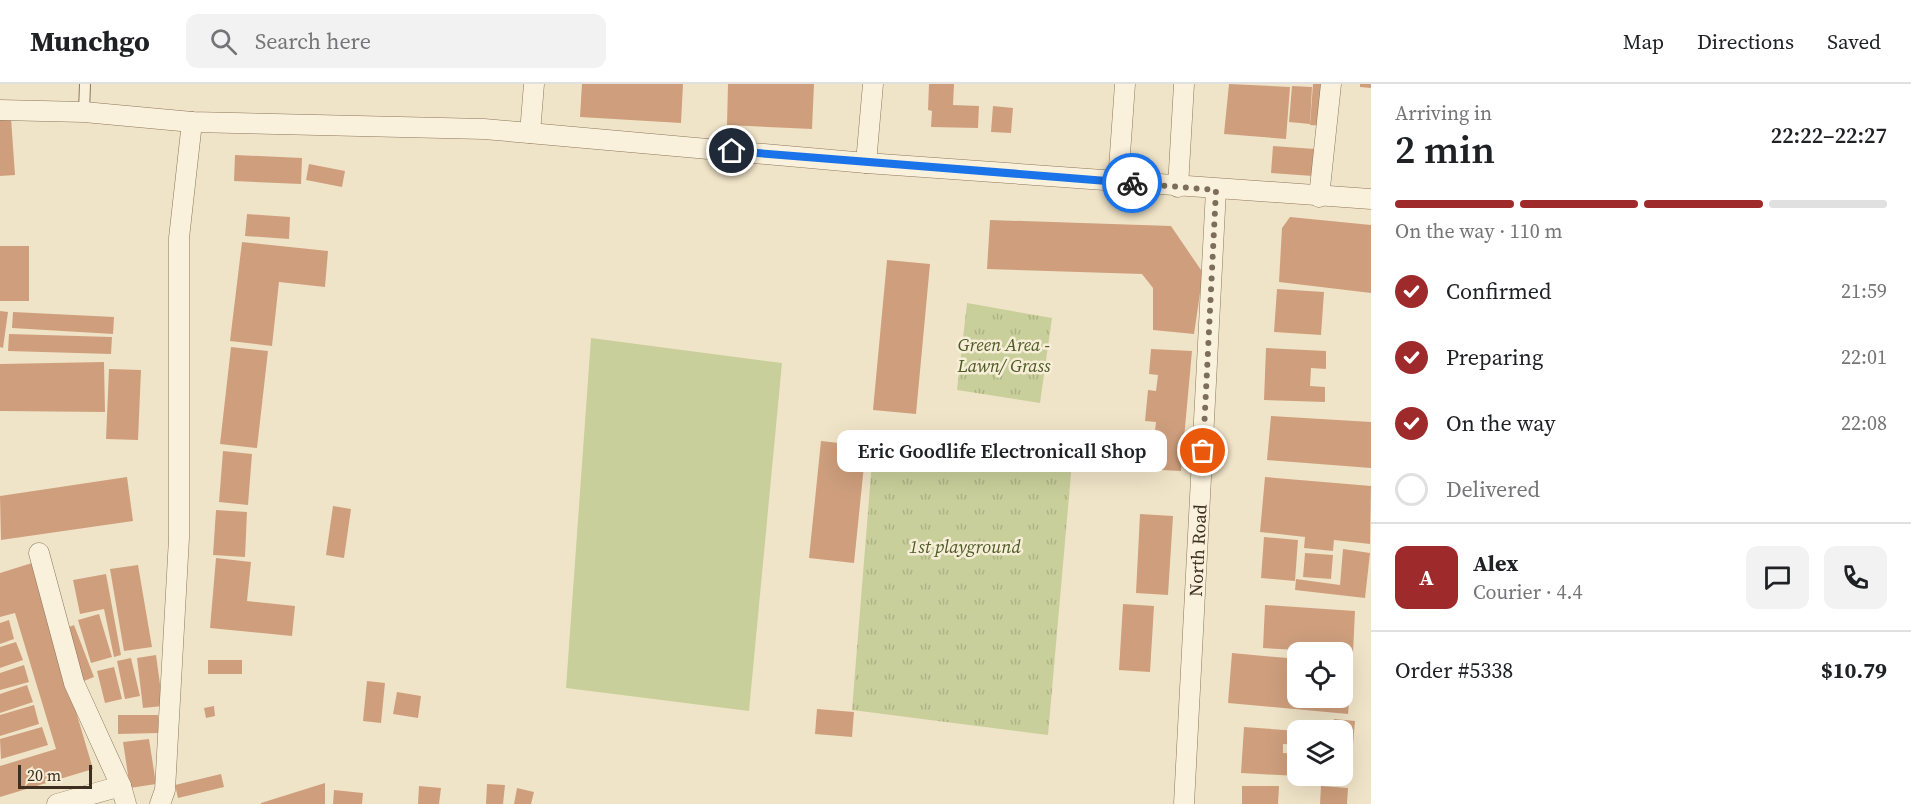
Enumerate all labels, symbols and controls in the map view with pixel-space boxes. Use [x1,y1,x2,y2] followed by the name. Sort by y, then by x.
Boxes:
[186,14,606,68] search box
[30,22,150,60] text: Munchgo
[207,25,240,58] icon: search
[255,26,371,56] text: Search here
[1623,27,1664,56] text: Map
[1697,27,1794,56] text: Directions
[1827,27,1881,56] text: Saved
[1395,99,1492,127] text: Arriving in
[1771,120,1887,150] text: 22:22–22:27
[1395,123,1495,176] text: 2 min
[706,125,757,176] pin
[715,134,748,167] icon: home
[1102,153,1162,213] courier
[1116,167,1149,200] icon: bike
[1395,217,1562,245] text: On the way · 110 m
[1395,275,1428,308] icon: check
[1446,276,1551,306] text: Confirmed
[1841,277,1887,305] text: 21:59
[956,332,1051,378] park label: Green Area - Lawn/ Grass
[1395,341,1428,374] icon: check
[1446,342,1543,372] text: Preparing
[1841,343,1887,371] text: 22:01
[1395,407,1428,440] icon: check
[1446,408,1555,438] text: On the way
[1841,409,1887,437] text: 22:08
[1177,425,1228,476] pin
[837,430,1167,472] callout: Eric Goodlife Electronicall Shop
[1186,434,1219,467] icon: bag
[857,437,1147,465] text: Eric Goodlife Electronicall Shop
[1446,474,1540,504] text: Delivered
[1182,503,1212,597] street label: North Road
[909,534,1021,559] park label: 1st playground
[1746,546,1809,609] button: chat
[1824,546,1887,609] button: phone
[1473,548,1518,578] text: Alex
[1419,562,1434,592] text: A
[1473,578,1582,606] text: Courier · 4.4
[1287,642,1353,786] map controls
[1287,642,1353,708] button: locate
[1395,655,1513,685] text: Order #5338
[1821,655,1887,685] text: $10.79
[1287,720,1353,786] button: layers
[18,762,92,790] scale bar
[27,764,61,786] text: 20 m

